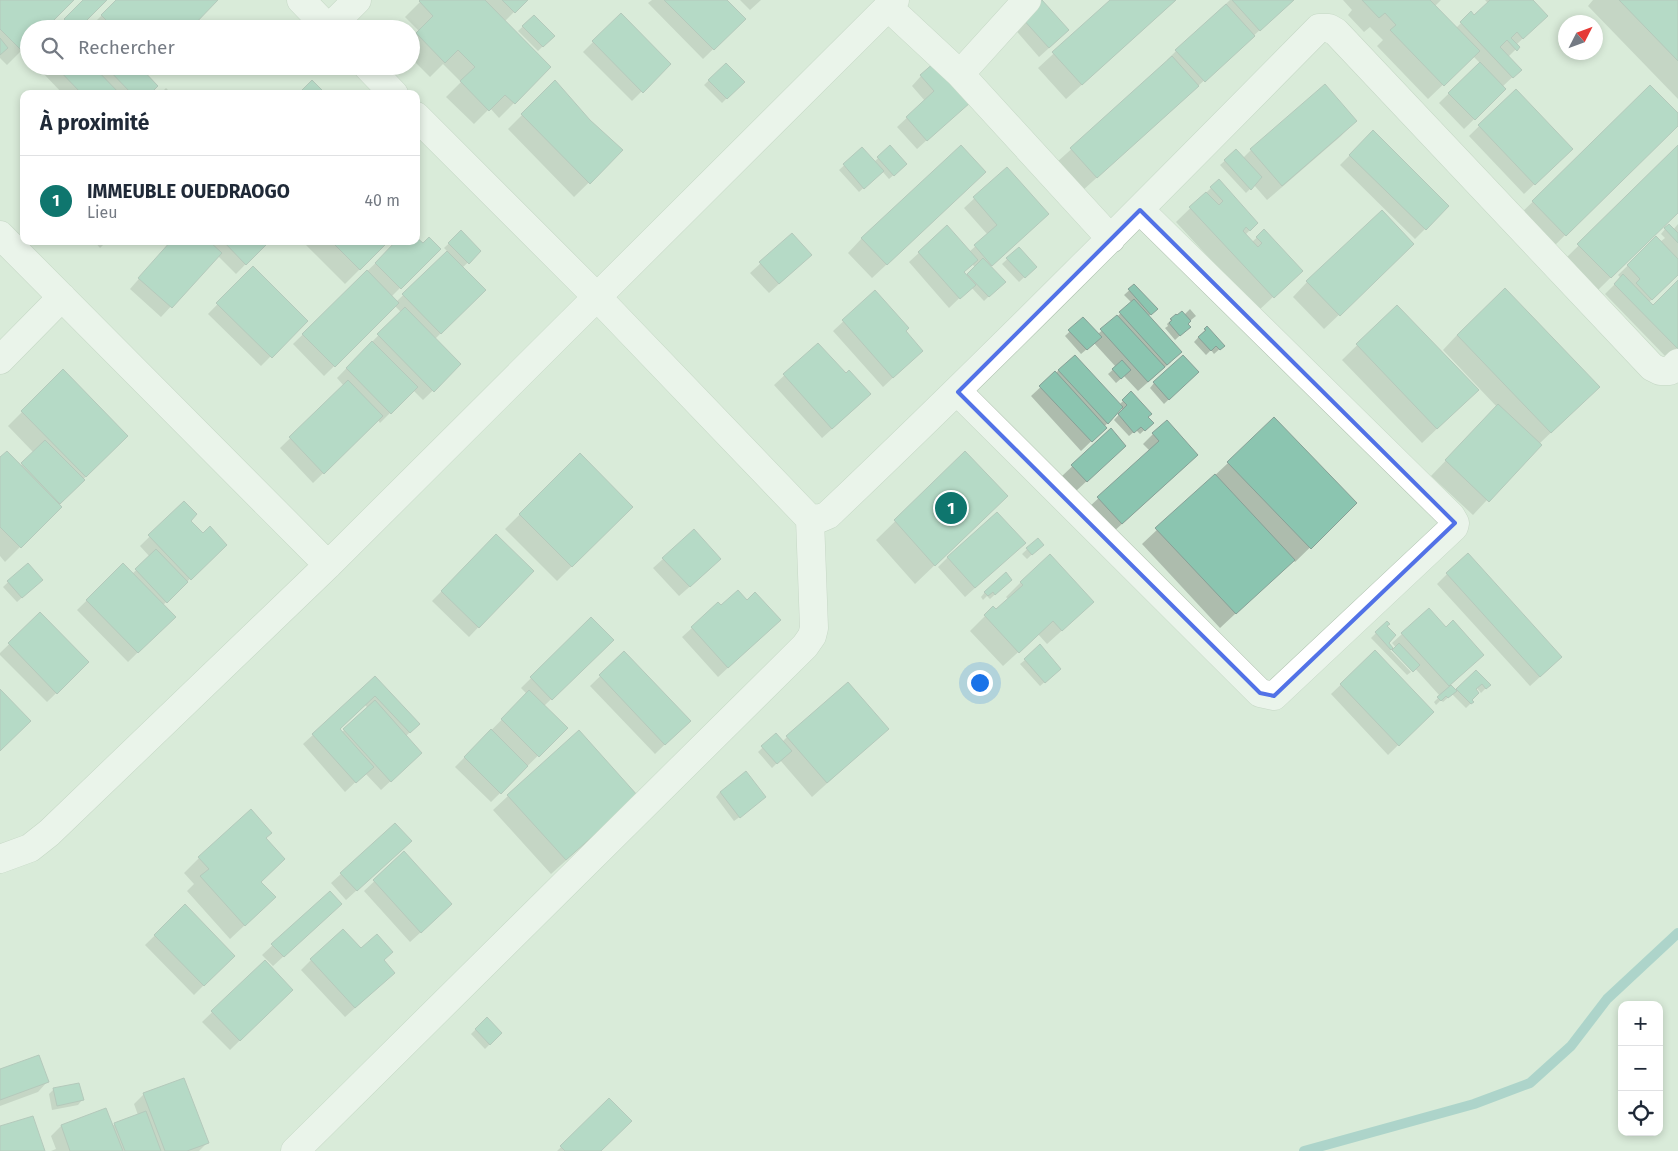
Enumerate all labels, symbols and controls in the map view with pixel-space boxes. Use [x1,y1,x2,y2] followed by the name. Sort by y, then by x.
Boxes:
[1558,15,1603,60] north arrow
[20,20,420,75] search box
[38,34,66,62] icon: search
[78,36,175,59] text: Rechercher
[40,110,149,136] text: À proximité
[87,180,290,203] text: IMMEUBLE OUEDRAOGO
[52,191,60,210] text: 1
[365,191,400,210] text: 40 m
[87,203,118,222] text: Lieu
[935,489,967,527] pin: 1
[967,670,993,696] your location
[1618,1001,1663,1136] map controls
[1618,1001,1663,1046] button: +
[1618,1046,1663,1091] button: −
[1618,1091,1663,1136] button: locate

